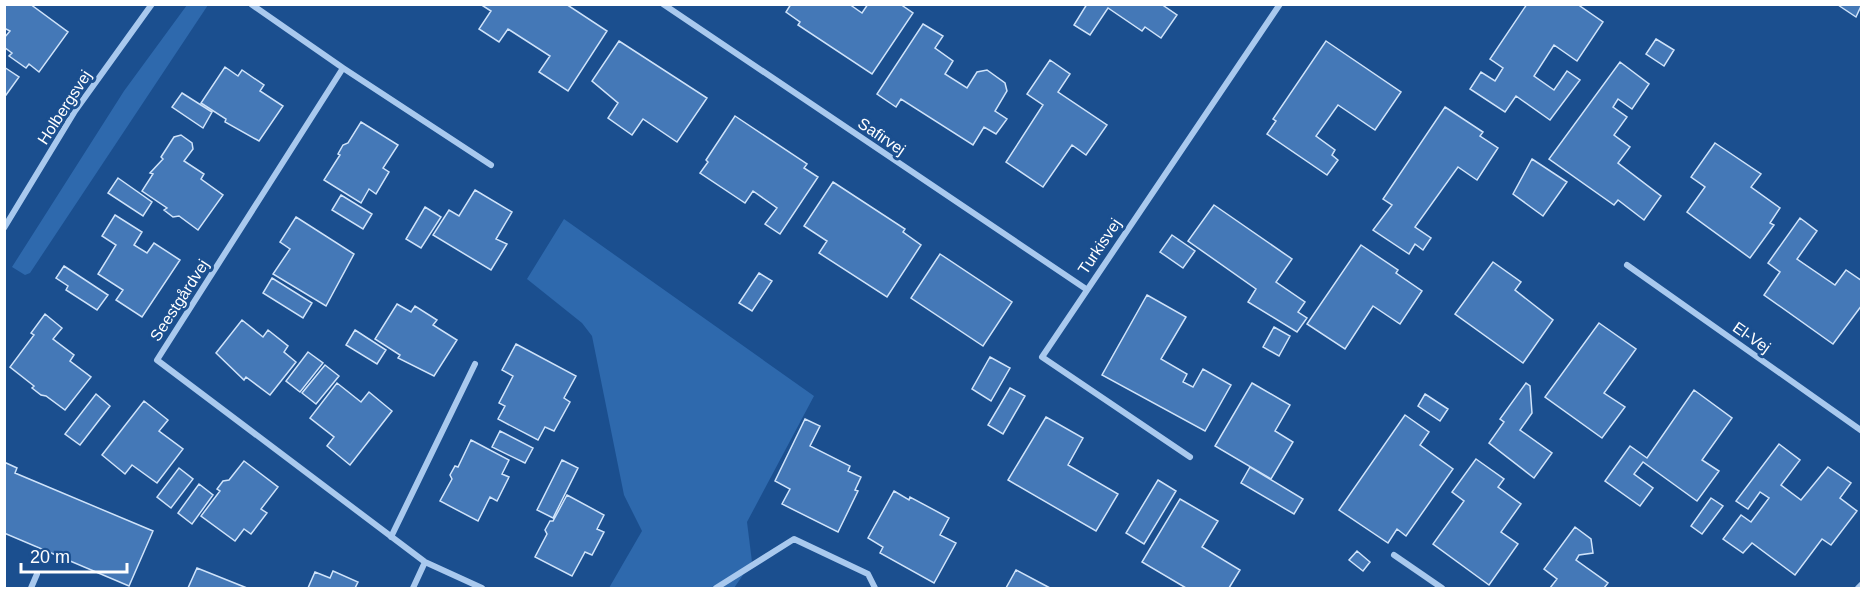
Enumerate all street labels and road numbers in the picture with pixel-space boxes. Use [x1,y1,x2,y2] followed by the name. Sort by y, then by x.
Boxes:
[34,67,95,147] street label: Holbergsvej
[855,114,909,158] street label: Safirvej
[1075,215,1124,277] street label: Turkisvej
[147,256,212,344] street label: Seestgårdvej
[1730,318,1774,356] street label: El-Vej

